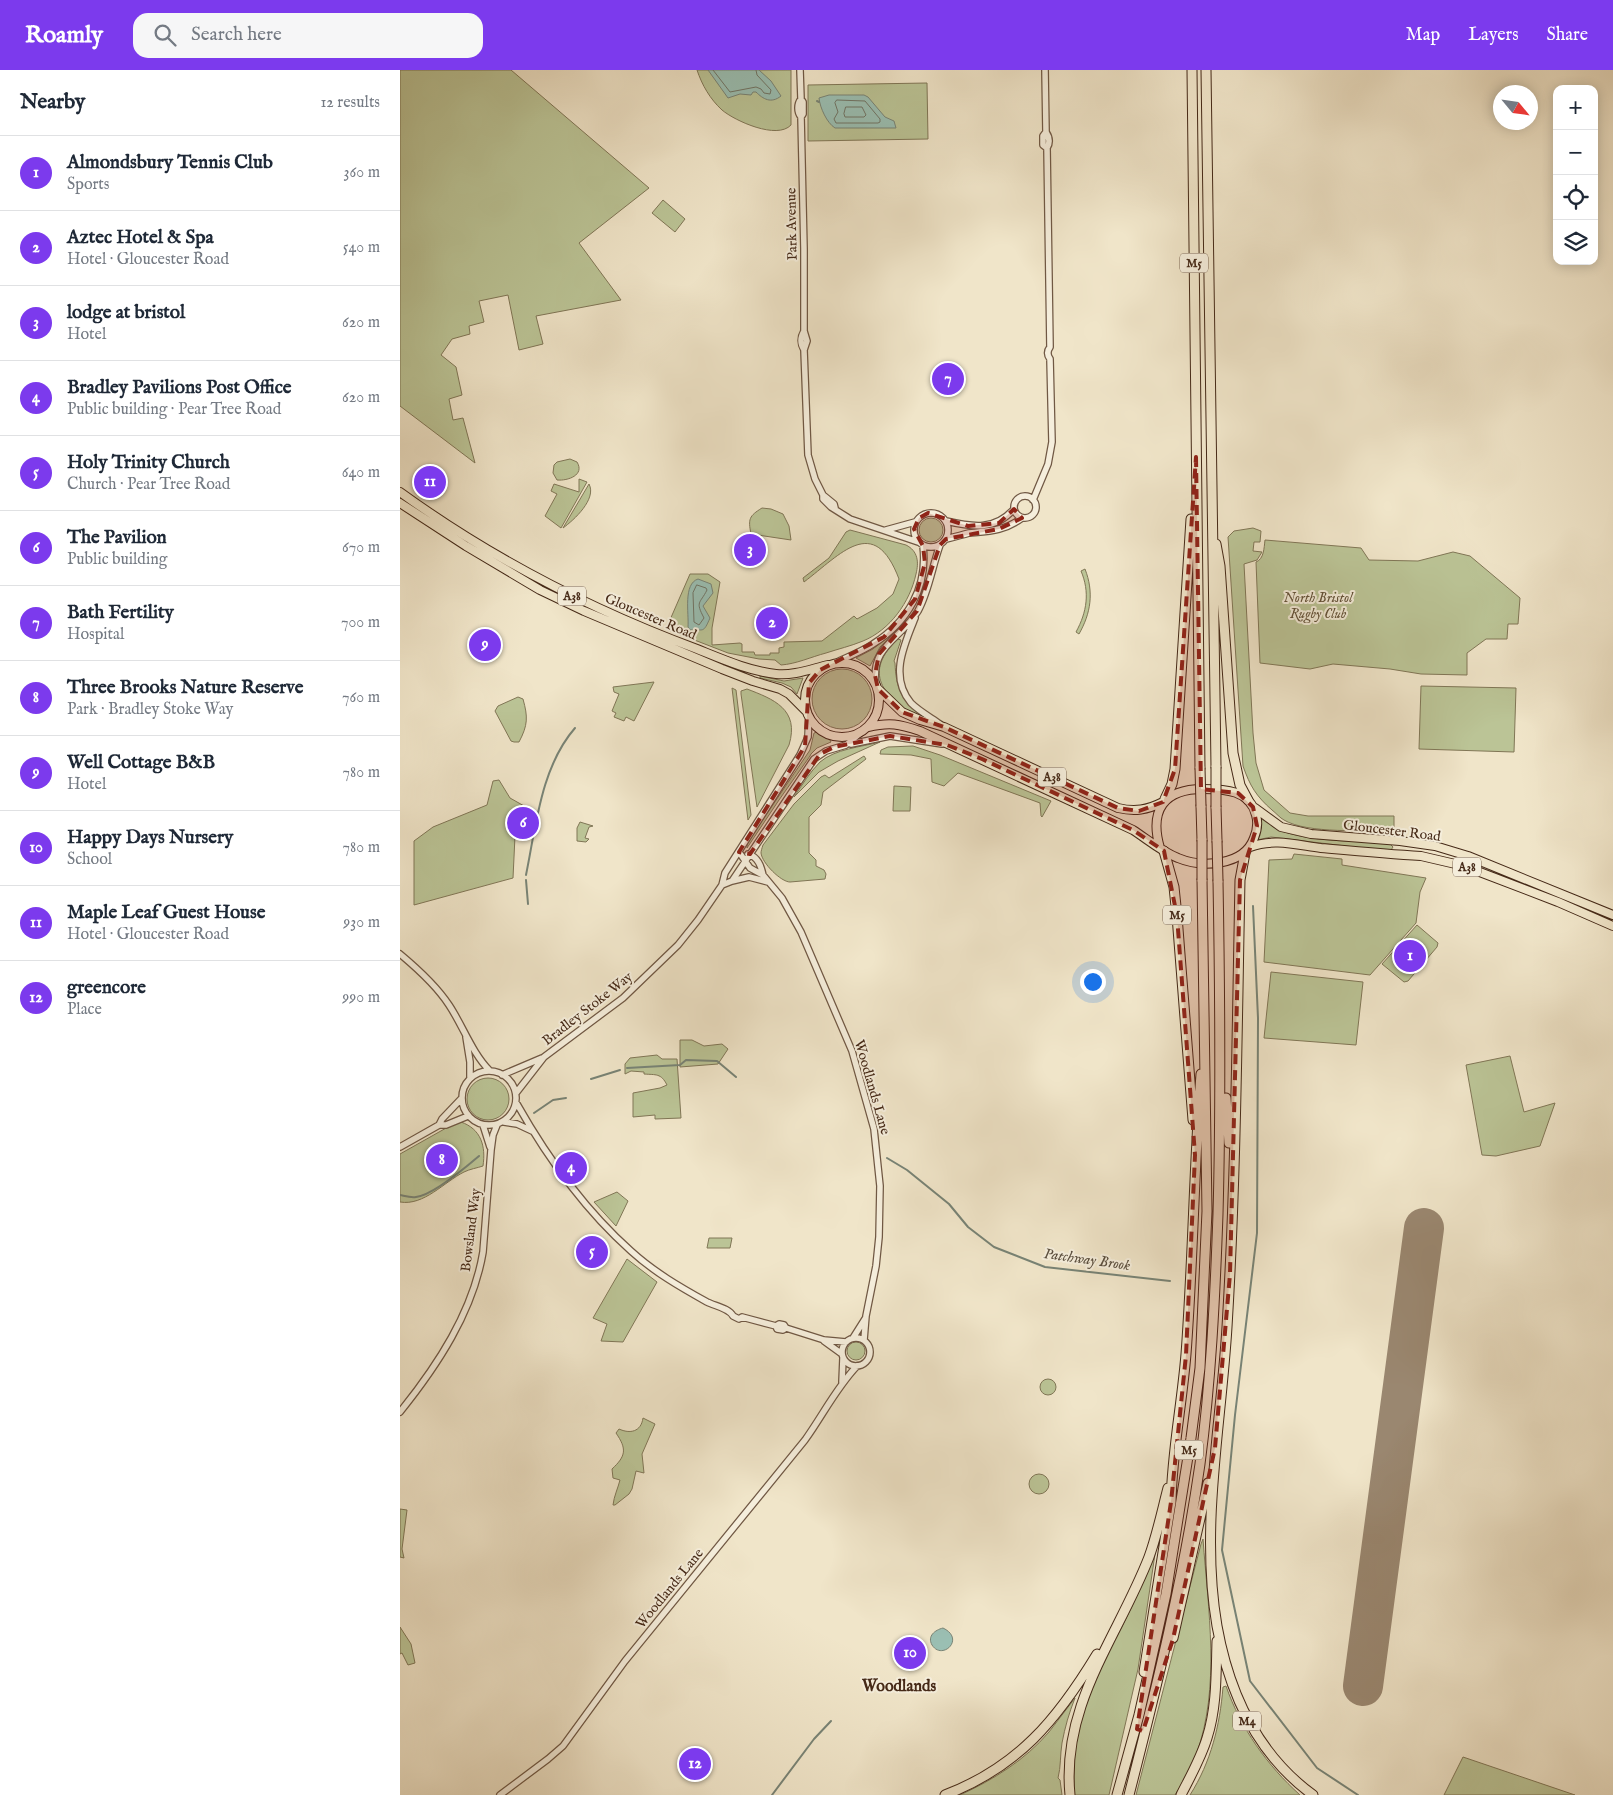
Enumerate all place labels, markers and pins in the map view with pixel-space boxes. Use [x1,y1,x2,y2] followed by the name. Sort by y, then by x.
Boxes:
[932,360,964,398] pin: 7
[414,463,446,501] pin: 11
[734,531,766,569] pin: 3
[756,604,788,642] pin: 2
[469,626,501,664] pin: 9
[507,804,539,842] pin: 6
[1394,937,1426,975] pin: 1
[426,1141,458,1179] pin: 8
[555,1149,587,1187] pin: 4
[576,1233,608,1271] pin: 5
[894,1634,926,1672] pin: 10
[679,1745,711,1783] pin: 12

